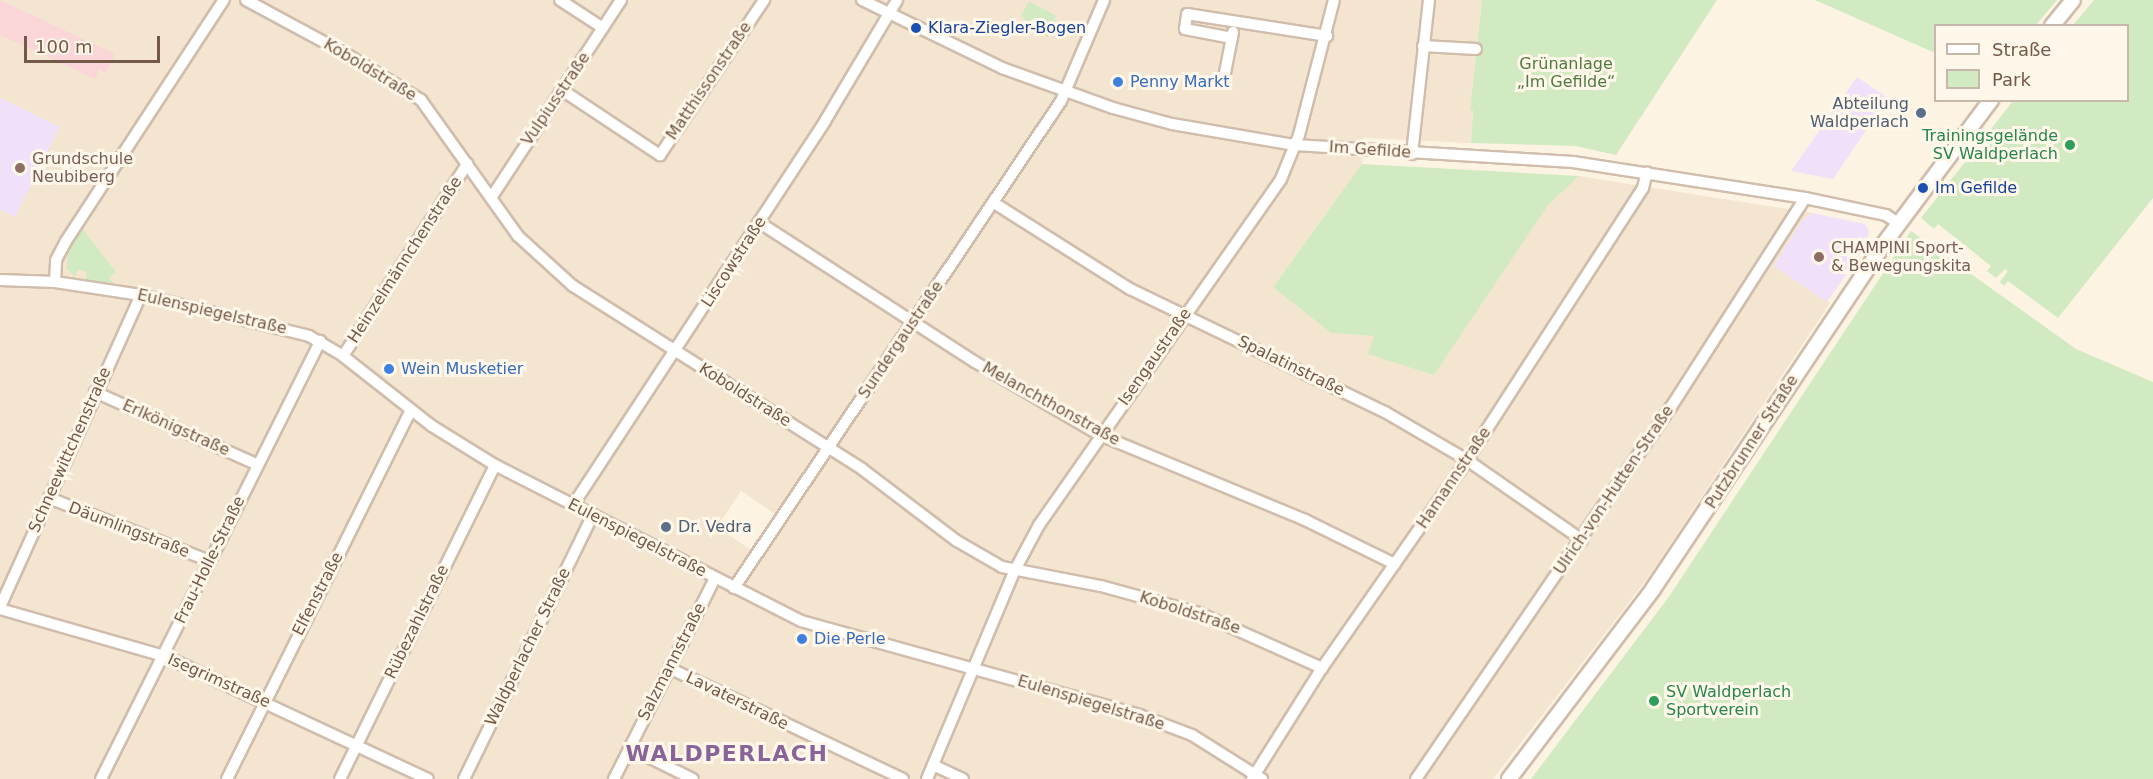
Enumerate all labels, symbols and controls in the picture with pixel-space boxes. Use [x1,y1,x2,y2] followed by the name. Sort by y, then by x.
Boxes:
[662,18,756,144] street label: Matthissonstraße
[928,18,1086,38] place label: Klara-Ziegler-Bogen
[909,21,923,35] marker: Klara-Ziegler-Bogen
[27,24,164,62] scale bar
[1934,24,2129,102] legend
[320,35,420,105] street label: Koboldstraße
[35,36,93,57] text: 100 m
[1992,39,2051,60] text: Straße
[518,49,594,149] street label: Vulpiusstraße
[1517,54,1615,92] park label: Grünanlage „Im Gefilde“
[1992,69,2031,90] text: Park
[1130,72,1229,92] place label: Penny Markt
[1111,75,1125,89] marker: Penny Markt
[1810,94,1909,132] place label: Abteilung Waldperlach
[1914,106,1928,120] marker: Abteilung Waldperlach
[1922,126,2058,164] place label: Trainingsgelände SV Waldperlach
[1328,138,1412,162] street label: Im Gefilde
[2063,138,2077,152] marker: Trainingsgelände SV Waldperlach
[32,149,133,187] place label: Grundschule Neubiberg
[13,161,27,175] marker: Grundschule Neubiberg
[344,173,466,347] street label: Heinzelmännchenstraße
[1935,178,2017,198] place label: Im Gefilde
[1916,181,1930,195] marker: Im Gefilde
[698,213,770,311] street label: Liscowstraße
[1831,238,1971,276] place label: CHAMPINI Sport- & Bewegungskita
[1812,250,1826,264] marker: CHAMPINI Sport- & Bewegungskita
[855,278,947,402] street label: Sundergaustraße
[135,285,289,339] street label: Eulenspiegelstraße
[1114,305,1196,409] street label: Isengaustraße
[1235,332,1347,400] street label: Spalatinstraße
[979,358,1123,450] street label: Melanchthonstraße
[401,359,523,379] place label: Wein Musketier
[695,359,795,431] street label: Koboldstraße
[382,362,396,376] marker: Wein Musketier
[25,364,115,536] street label: Schneewittchenstraße
[1702,372,1802,512] street label: Putzbrunner Straße
[119,396,233,460] street label: Erlkönigstraße
[1550,402,1678,578] street label: Ulrich-von-Hutten-Straße
[1413,424,1495,532] street label: Hamannstraße
[171,493,249,627] street label: Frau-Holle-Straße
[565,495,709,581] street label: Eulenspiegelstraße
[66,498,192,562] street label: Däumlingstraße
[678,517,752,537] place label: Dr. Vedra
[659,520,673,534] marker: Dr. Vedra
[289,549,347,639] street label: Elfenstraße
[381,562,453,682] street label: Rübezahlstraße
[481,565,575,729] street label: Waldperlacher Straße
[1137,588,1243,638] street label: Koboldstraße
[634,600,710,724] street label: Salzmannstraße
[814,629,885,649] place label: Die Perle
[795,632,809,646] marker: Die Perle
[165,650,273,712] street label: Isegrimstraße
[683,668,791,734] street label: Lavaterstraße
[1015,671,1167,735] street label: Eulenspiegelstraße
[1666,682,1791,720] place label: SV Waldperlach Sportverein
[1647,694,1661,708] marker: SV Waldperlach Sportverein
[626,741,828,767] district label: WALDPERLACH

